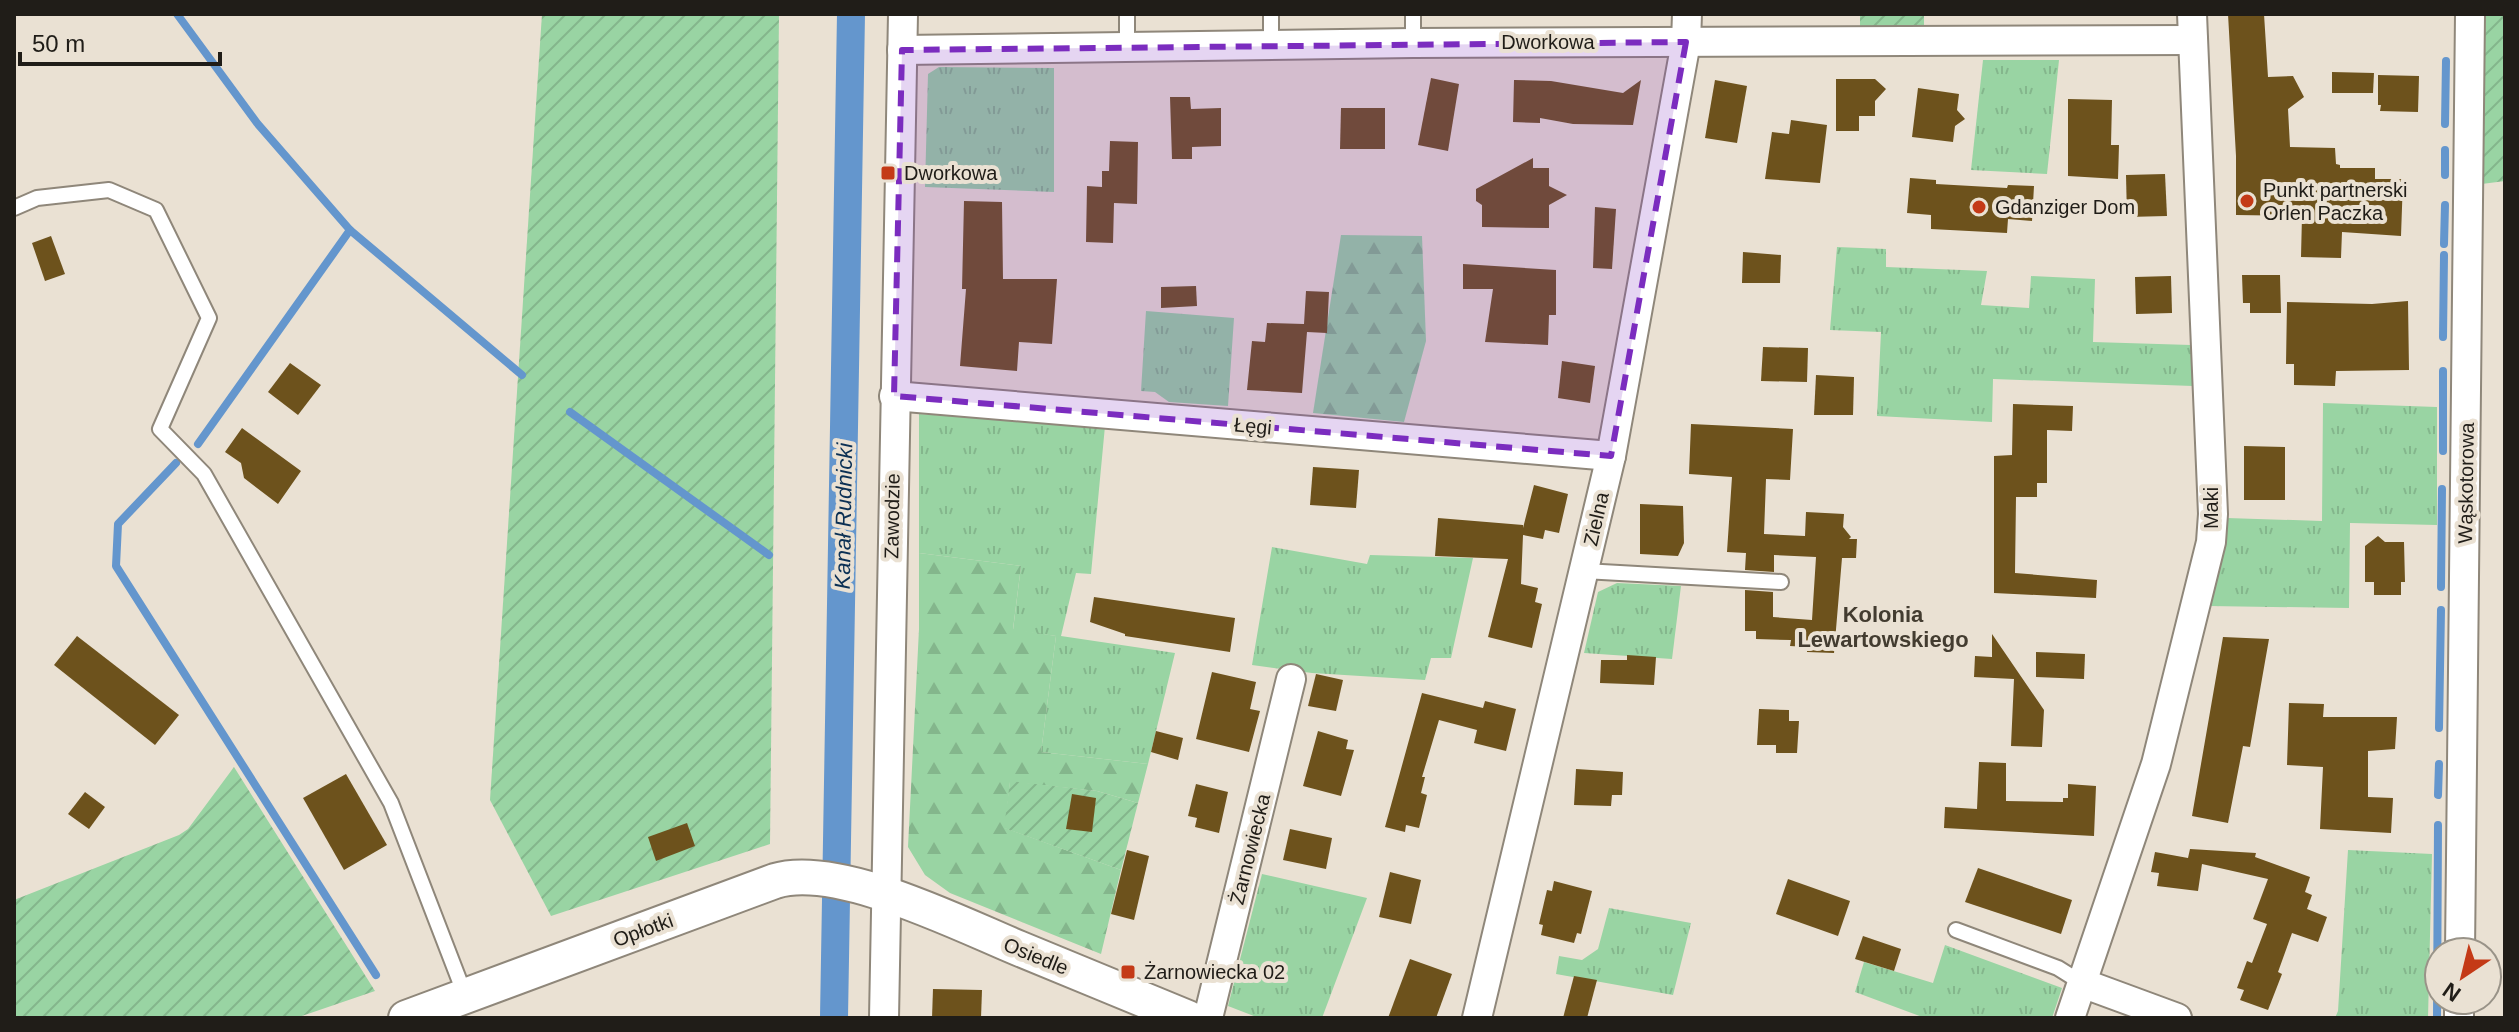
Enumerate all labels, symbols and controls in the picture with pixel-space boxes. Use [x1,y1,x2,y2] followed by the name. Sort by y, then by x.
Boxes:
[20,16,220,66] scale bar
[32,30,85,57] text: 50 m
[1501,31,1596,53] street label: Dworkowa
[904,162,998,184] place label: Dworkowa
[879,164,897,182] marker: Dworkowa
[2263,179,2408,224] place label: Punkt partnerski Orlen Paczka
[2238,192,2256,210] marker: Punkt partnerski Orlen Paczka
[1995,196,2135,218] place label: Gdanziger Dom
[1970,198,1988,216] marker: Gdanziger Dom
[1233,413,1273,439] street label: Łęgi
[2454,421,2478,544] street label: Wąskotorowa
[830,441,857,590] water label: Kanał Rudnicki
[880,473,904,559] street label: Zawodzie
[2200,487,2222,529] street label: Maki
[1579,489,1613,548] street label: Zielna
[1797,602,1969,652] district label: Kolonia Lewartowskiego
[1226,790,1275,907] street label: Żarnowiecka
[610,909,676,951] street label: Opłotki
[1000,933,1072,979] street label: Osiedle
[2423,936,2503,1016] north arrow
[1144,961,1285,983] place label: Żarnowiecka 02
[1119,963,1137,981] marker: Żarnowiecka 02
[2438,977,2465,1007] text: N

